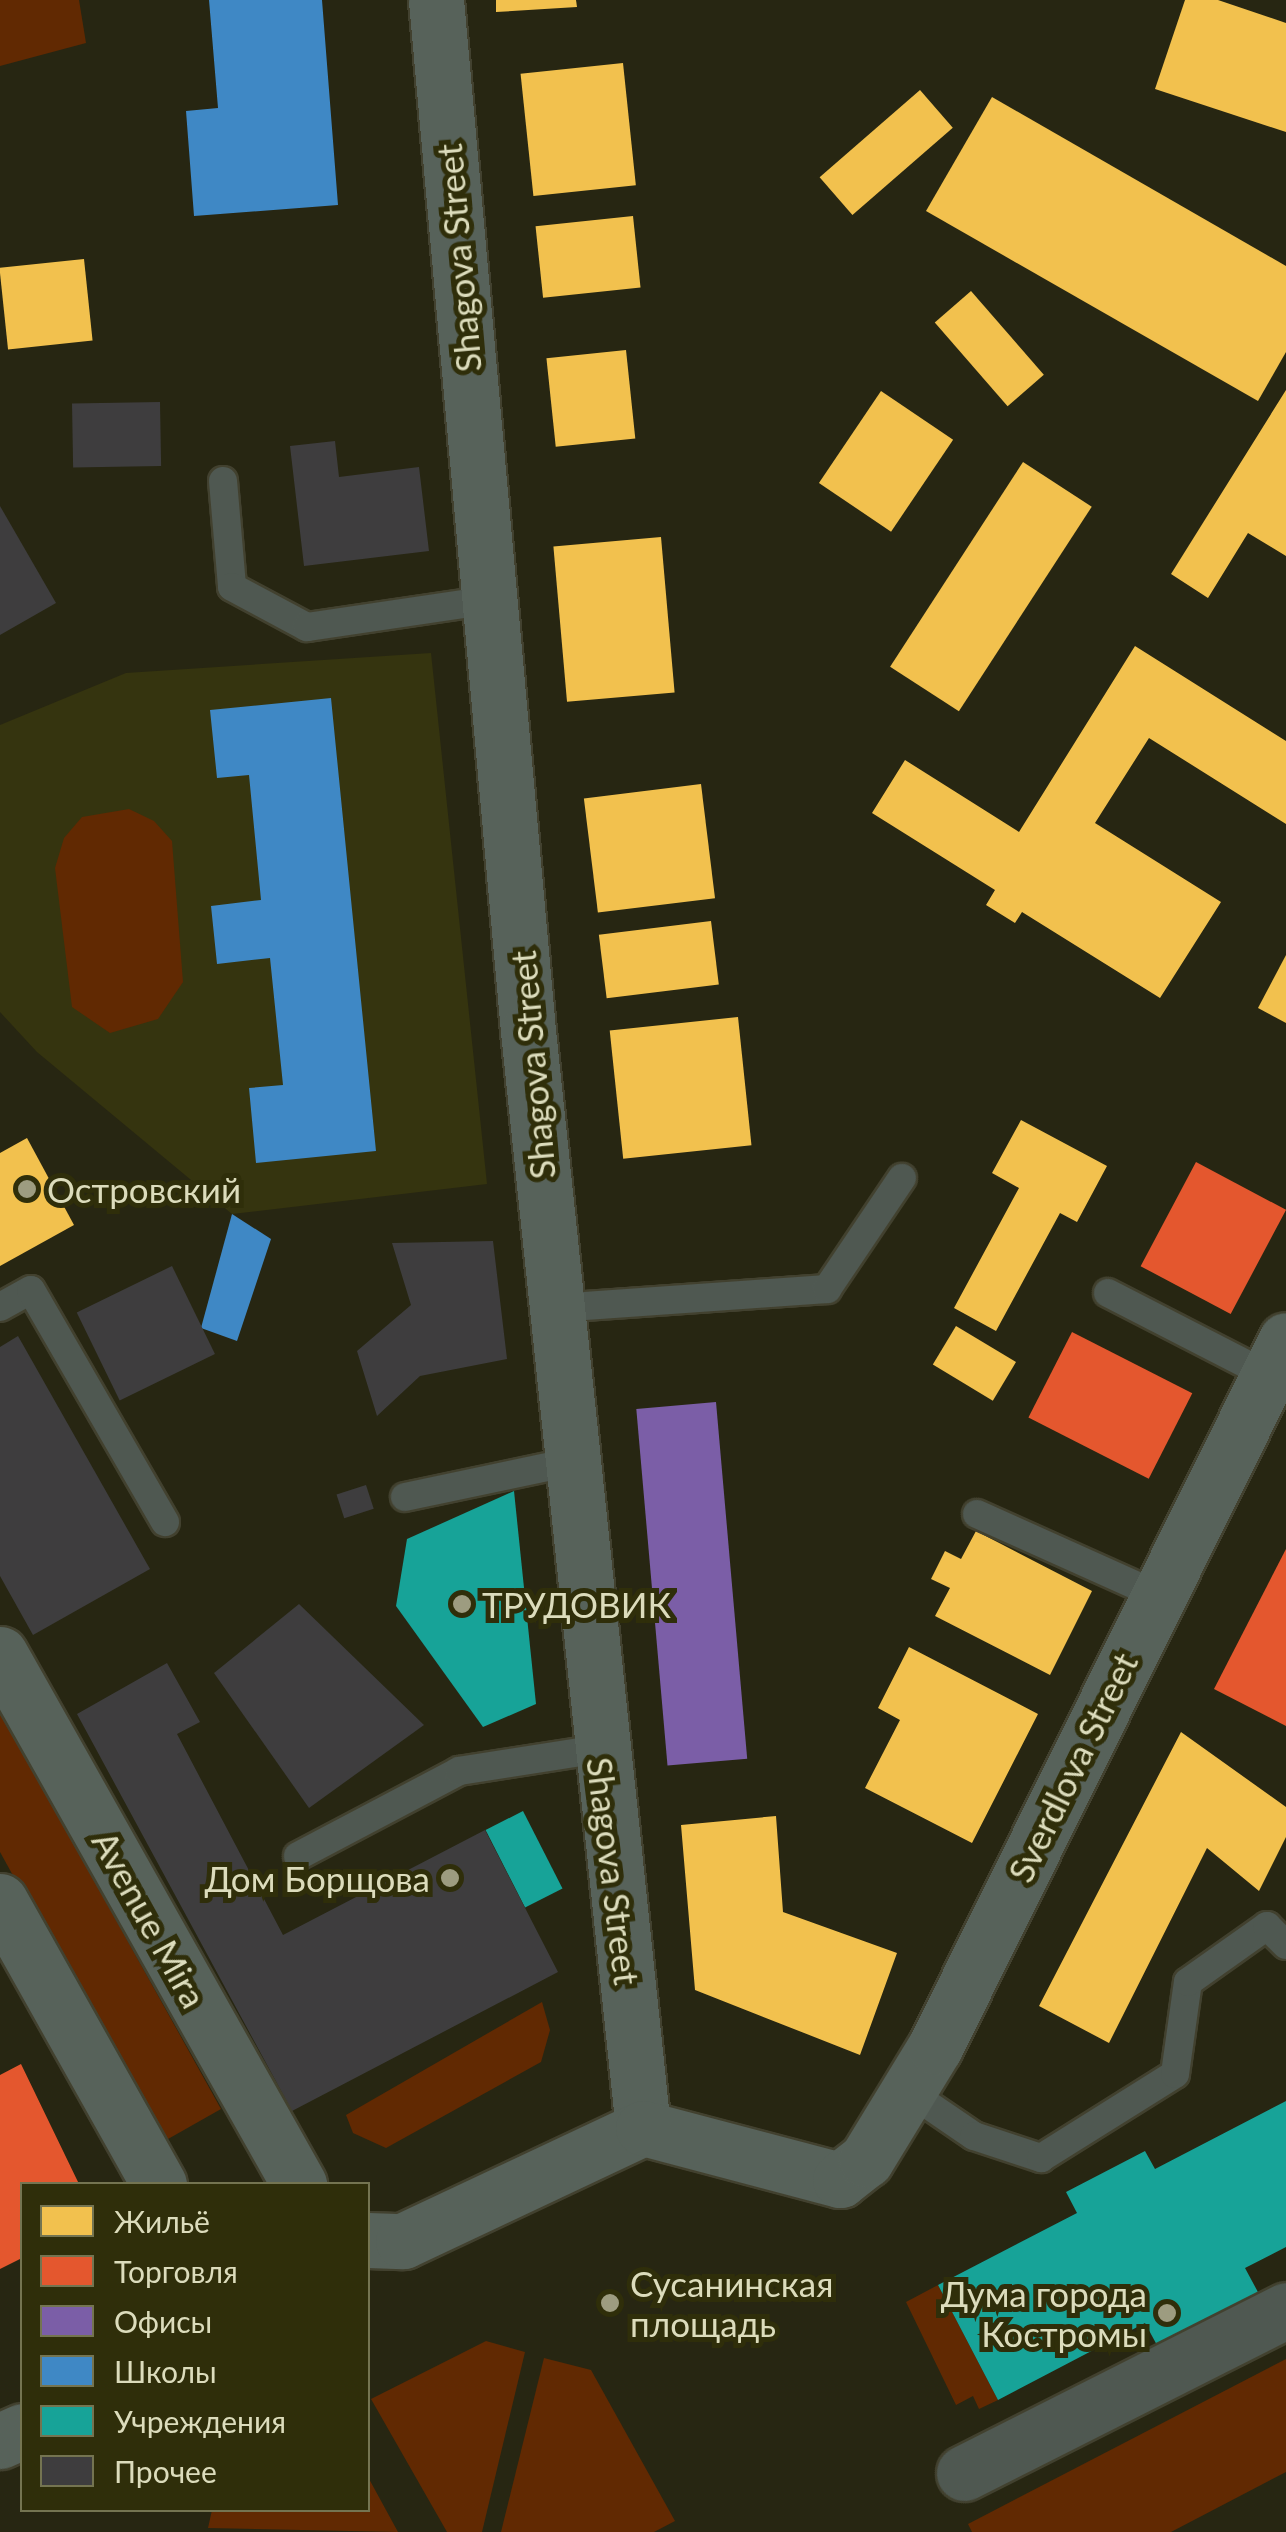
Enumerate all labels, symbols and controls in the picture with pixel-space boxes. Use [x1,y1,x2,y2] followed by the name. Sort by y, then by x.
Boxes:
[427,142,489,374] street label: Shagova Street
[501,949,563,1181] street label: Shagova Street
[47,1168,241,1210] place label: Островский
[16,1178,38,1200] marker: Островский
[482,1583,671,1625] place label: ТРУДОВИК
[451,1593,473,1615] marker: ТРУДОВИК
[998,1646,1146,1888] street label: Sverdlova Street
[579,1755,649,1987] street label: Shagova Street
[84,1823,216,2015] street label: Avenue Mira
[204,1857,430,1899] place label: Дом Борщова
[439,1867,461,1889] marker: Дом Борщова
[20,2182,370,2512] legend
[114,2203,210,2239] text: Жильё
[114,2253,238,2289] text: Торговля
[630,2262,833,2344] place label: Сусанинская площадь
[941,2272,1147,2354] place label: Дума города Костромы
[599,2292,621,2314] marker: Сусанинская площадь
[1156,2302,1178,2324] marker: Дума города Костромы
[114,2303,212,2339] text: Офисы
[114,2353,217,2389] text: Школы
[114,2403,286,2439] text: Учреждения
[114,2453,217,2489] text: Прочее

